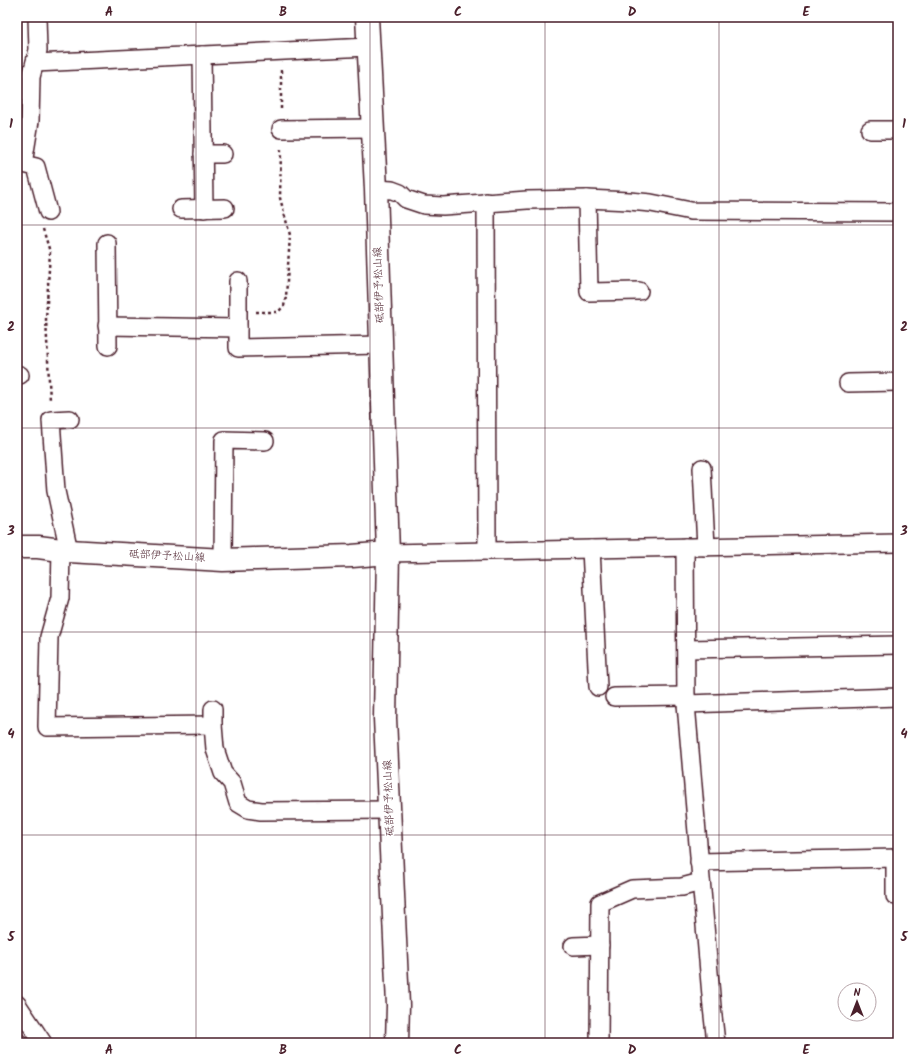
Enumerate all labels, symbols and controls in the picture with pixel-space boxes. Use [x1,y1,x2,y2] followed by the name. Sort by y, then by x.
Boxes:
[105,2,113,23] text: A
[279,2,287,23] text: B
[454,2,462,23] text: C
[628,2,637,23] text: D
[802,2,810,23] text: E
[9,114,13,135] text: 1
[902,114,906,135] text: 1
[369,246,389,324] street label: 砥部伊予松山線
[7,317,15,338] text: 2
[900,317,908,338] text: 2
[6,521,15,542] text: 3
[899,521,908,542] text: 3
[128,545,206,567] street label: 砥部伊予松山線
[7,724,15,745] text: 4
[900,724,908,745] text: 4
[379,759,399,837] street label: 砥部伊予松山線
[7,927,16,948] text: 5
[900,927,909,948] text: 5
[837,982,877,1022] north arrow
[854,984,861,1002] text: N
[105,1040,113,1060] text: A
[279,1040,287,1060] text: B
[454,1040,462,1060] text: C
[628,1040,637,1060] text: D
[802,1040,810,1060] text: E

